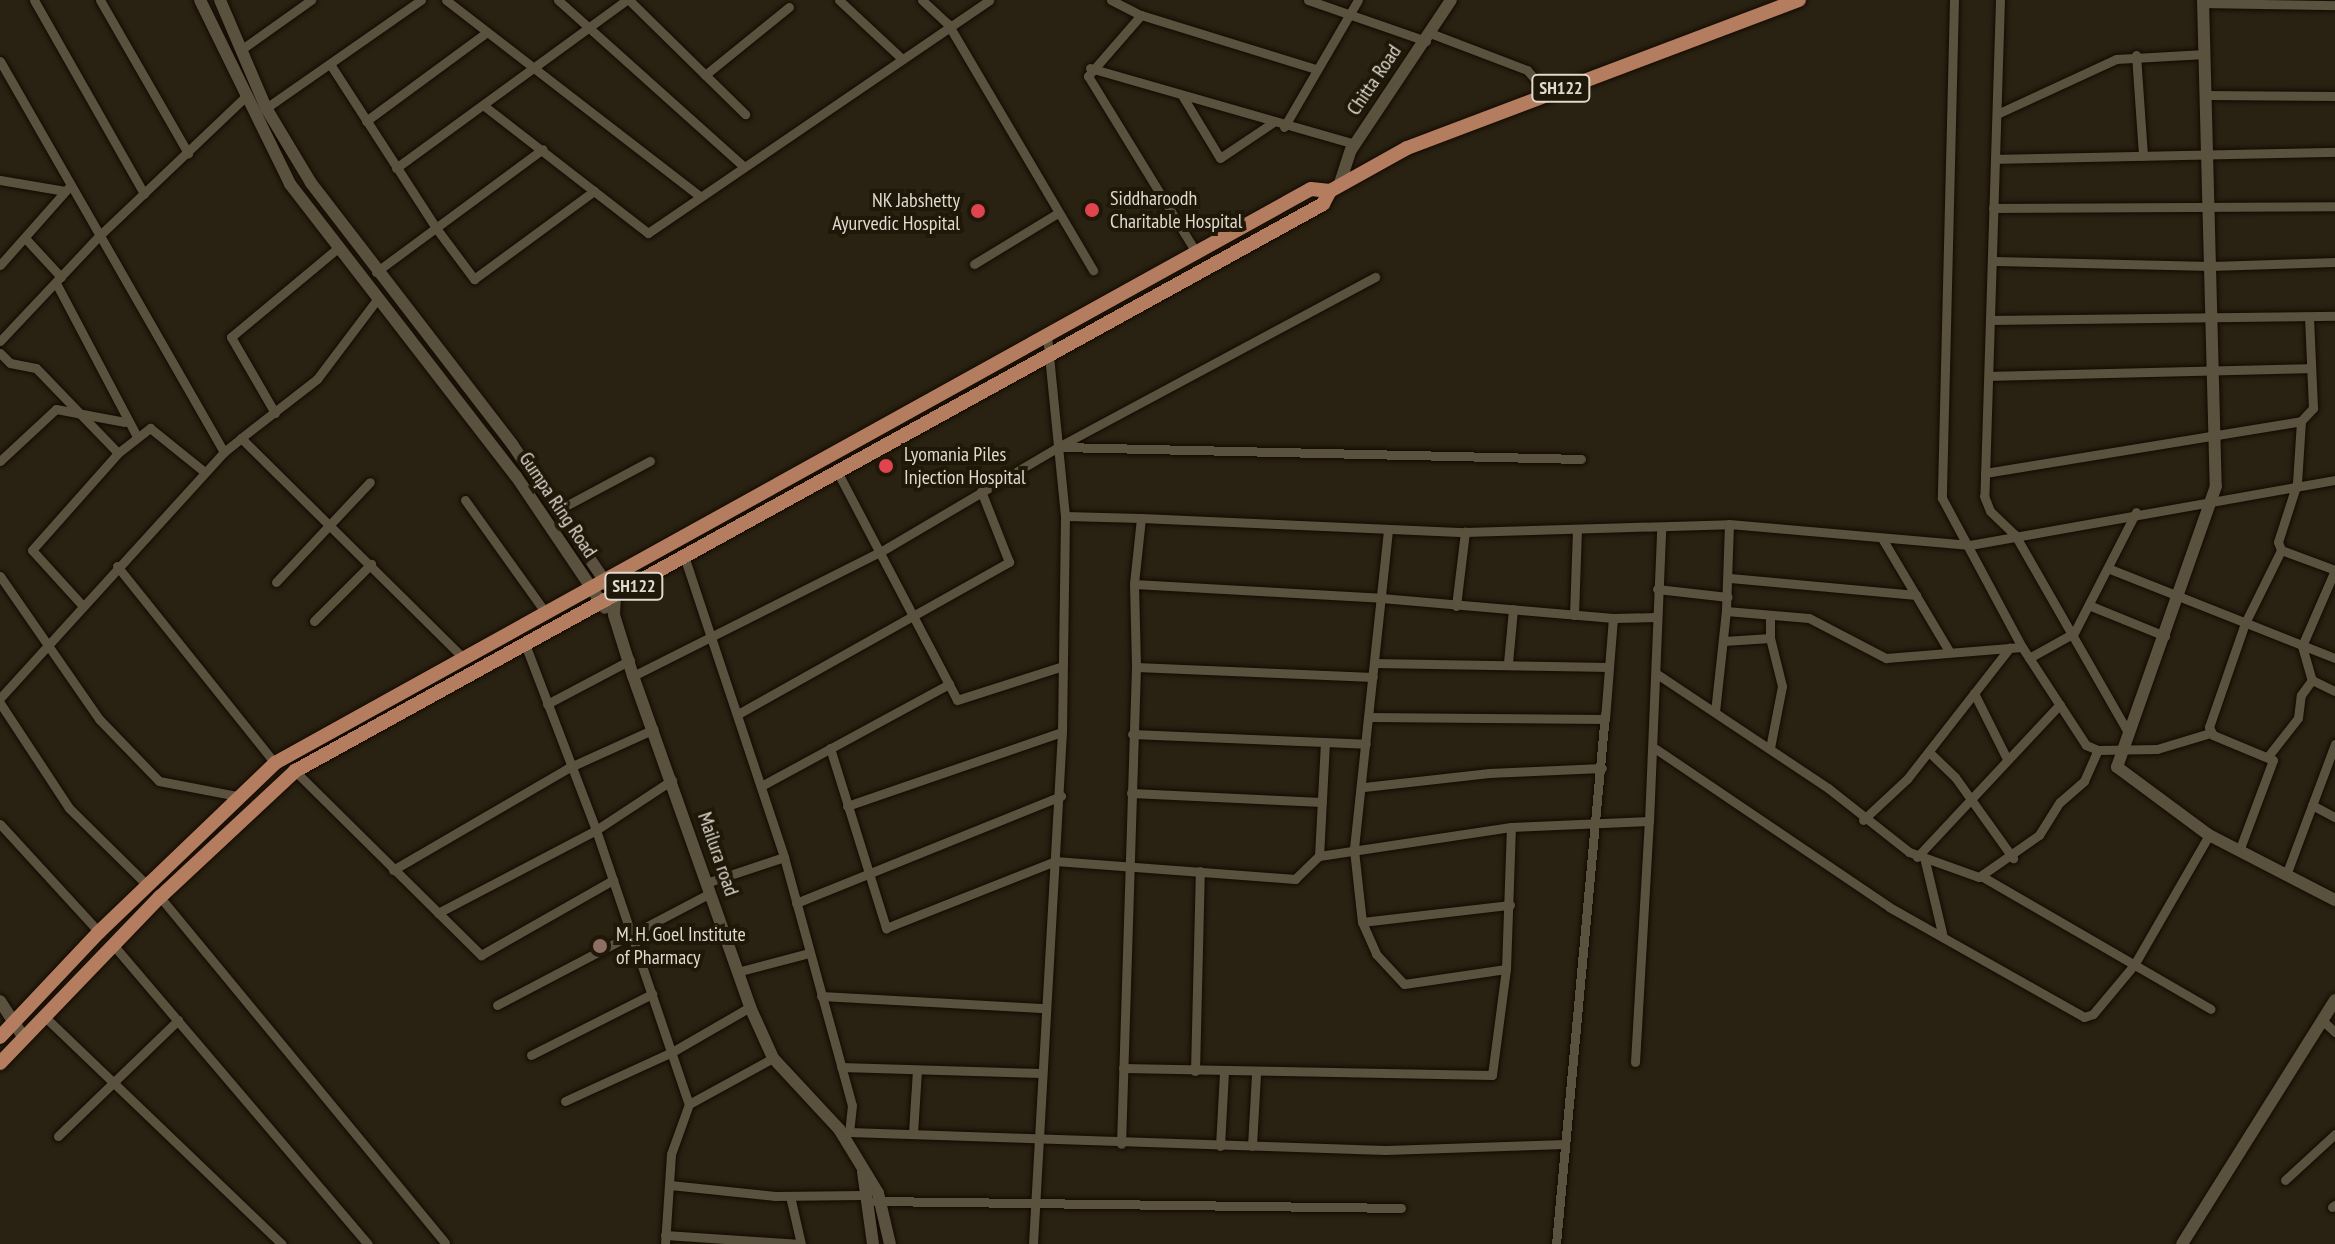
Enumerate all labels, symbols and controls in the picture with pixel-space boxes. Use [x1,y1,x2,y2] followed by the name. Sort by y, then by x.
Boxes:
[1342,40,1406,120] street label: Chitta Road
[1531,74,1591,102] road number: SH122
[1110,186,1242,233] place label: Siddharoodh Charitable Hospital
[832,188,960,235] place label: NK Jabshetty Ayurvedic Hospital
[1081,199,1103,221] marker: Siddharoodh Charitable Hospital
[967,200,989,222] marker: NK Jabshetty Ayurvedic Hospital
[904,442,1026,489] place label: Lyomania Piles Injection Hospital
[514,448,602,562] street label: Gumpa Ring Road
[875,455,897,477] marker: Lyomania Piles Injection Hospital
[604,572,664,600] road number: SH122
[693,809,743,899] street label: Mailura road
[616,922,749,969] place label: M. H. Goel Institute of Pharmacy
[591,937,609,955] marker: M. H. Goel Institute of Pharmacy

